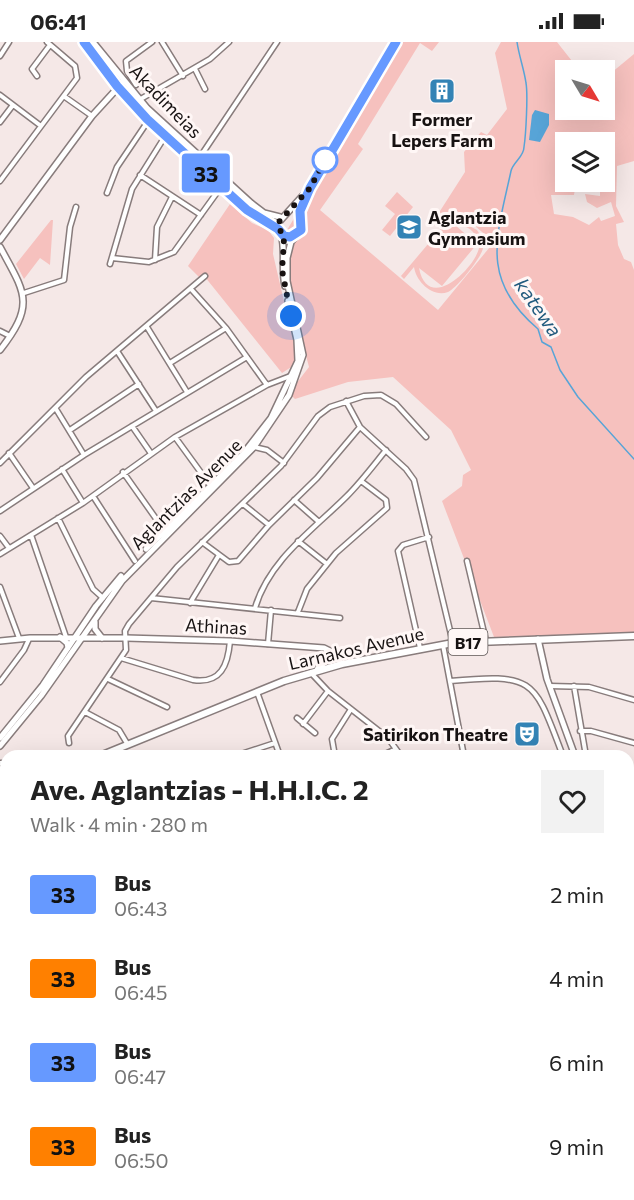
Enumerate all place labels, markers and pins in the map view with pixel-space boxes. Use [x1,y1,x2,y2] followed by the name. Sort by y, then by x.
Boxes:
[427,76,457,106] building icon: Former Lepers Farm
[391,108,493,151] place label: Former Lepers Farm
[312,147,338,173] unlabelled marker
[428,206,526,249] place label: Aglantzia Gymnasium
[394,212,424,242] school or university icon: Aglantzia Gymnasium
[512,719,542,749] theatre icon: Satirikon Theatre
[363,723,508,745] place label: Satirikon Theatre

